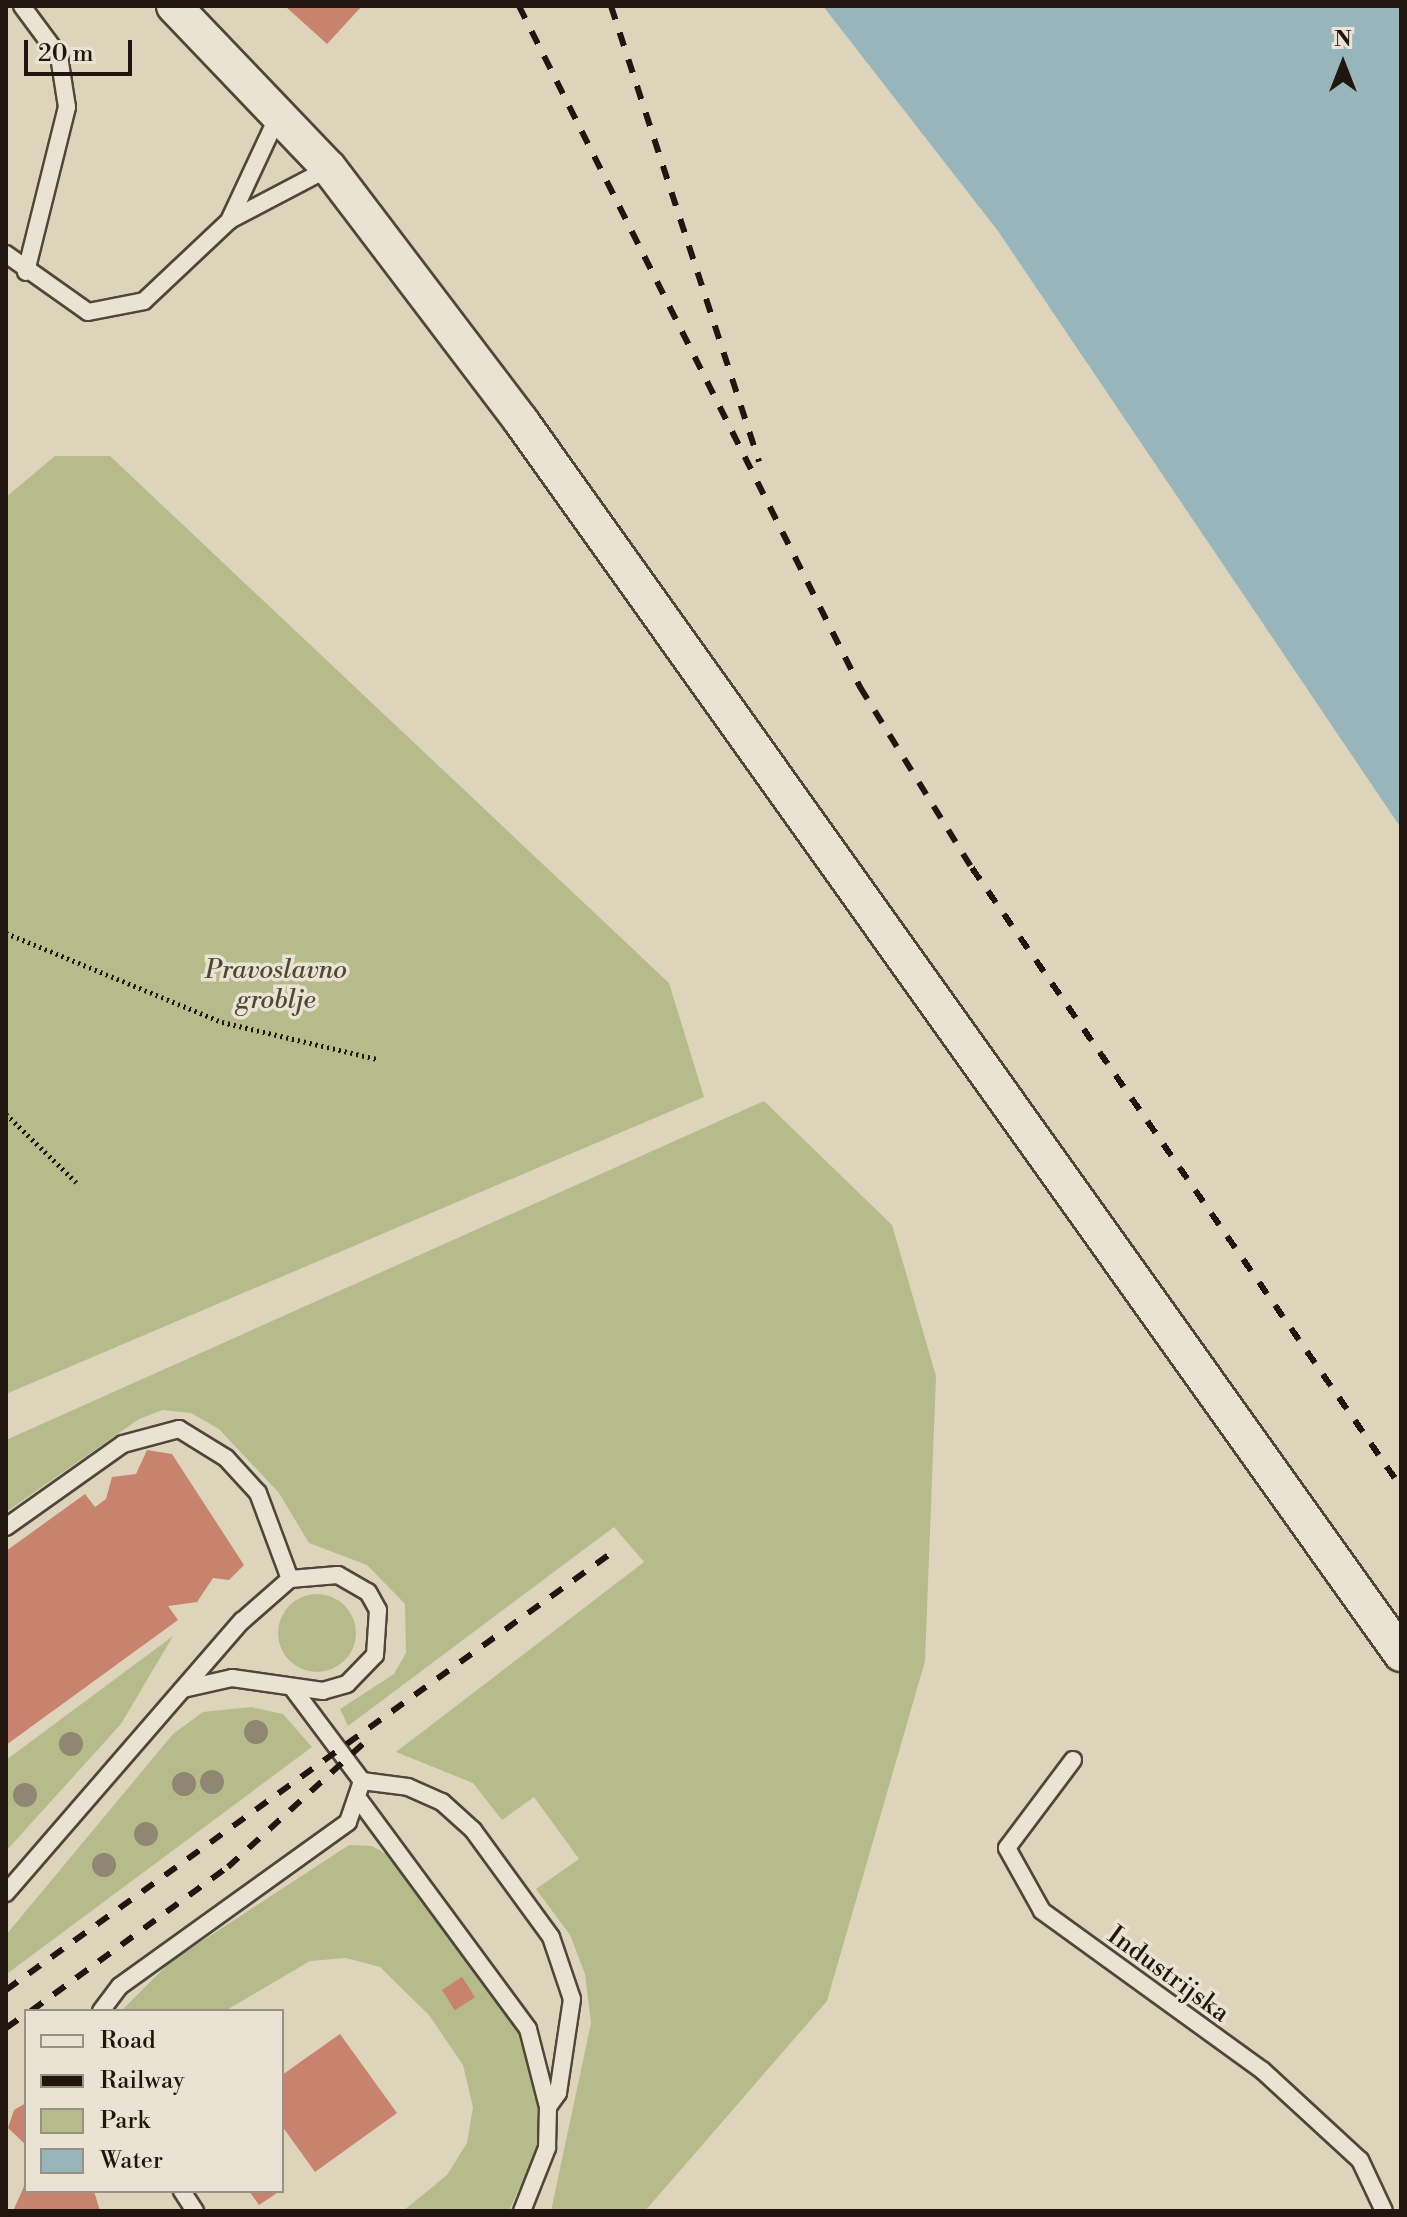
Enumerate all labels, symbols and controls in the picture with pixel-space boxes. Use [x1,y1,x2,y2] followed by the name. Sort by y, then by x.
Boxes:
[28,24,136,74] scale bar
[1303,24,1383,104] north arrow
[1334,26,1352,53] text: N
[38,39,94,69] text: 20 m
[205,955,347,1016] park label: Pravoslavno groblje
[1101,1920,1235,2030] street label: Industrijska
[24,2009,284,2193] legend
[100,2026,156,2056] text: Road
[100,2066,185,2096] text: Railway
[100,2106,150,2136] text: Park
[100,2146,163,2176] text: Water

